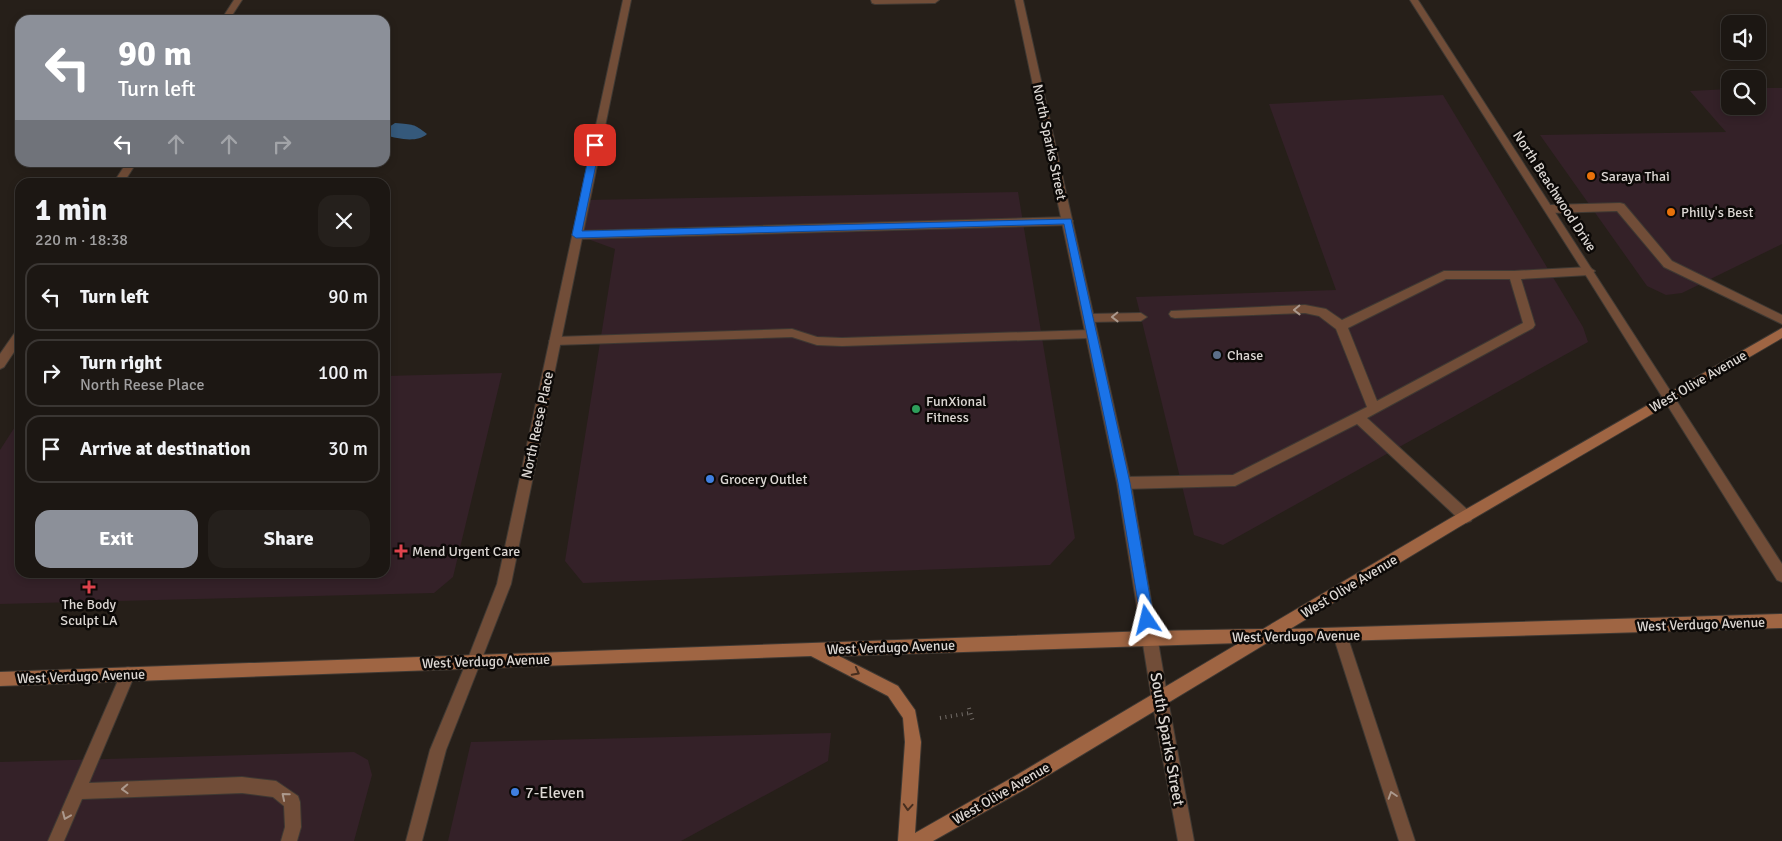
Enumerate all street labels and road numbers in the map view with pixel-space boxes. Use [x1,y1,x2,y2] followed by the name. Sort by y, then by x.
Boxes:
[1029,83,1070,202] street label: North Sparks Street
[1509,128,1600,255] street label: North Beachwood Drive
[1647,347,1750,416] street label: West Olive Avenue
[518,370,557,480] street label: North Reese Place
[1298,551,1401,622] street label: West Olive Avenue
[1637,614,1766,635] street label: West Verdugo Avenue
[1232,627,1360,646] street label: West Verdugo Avenue
[827,637,956,658] street label: West Verdugo Avenue
[422,651,551,672] street label: West Verdugo Avenue
[17,666,146,687] street label: West Verdugo Avenue
[1145,671,1189,808] street label: South Sparks Street
[950,759,1053,828] street label: West Olive Avenue

